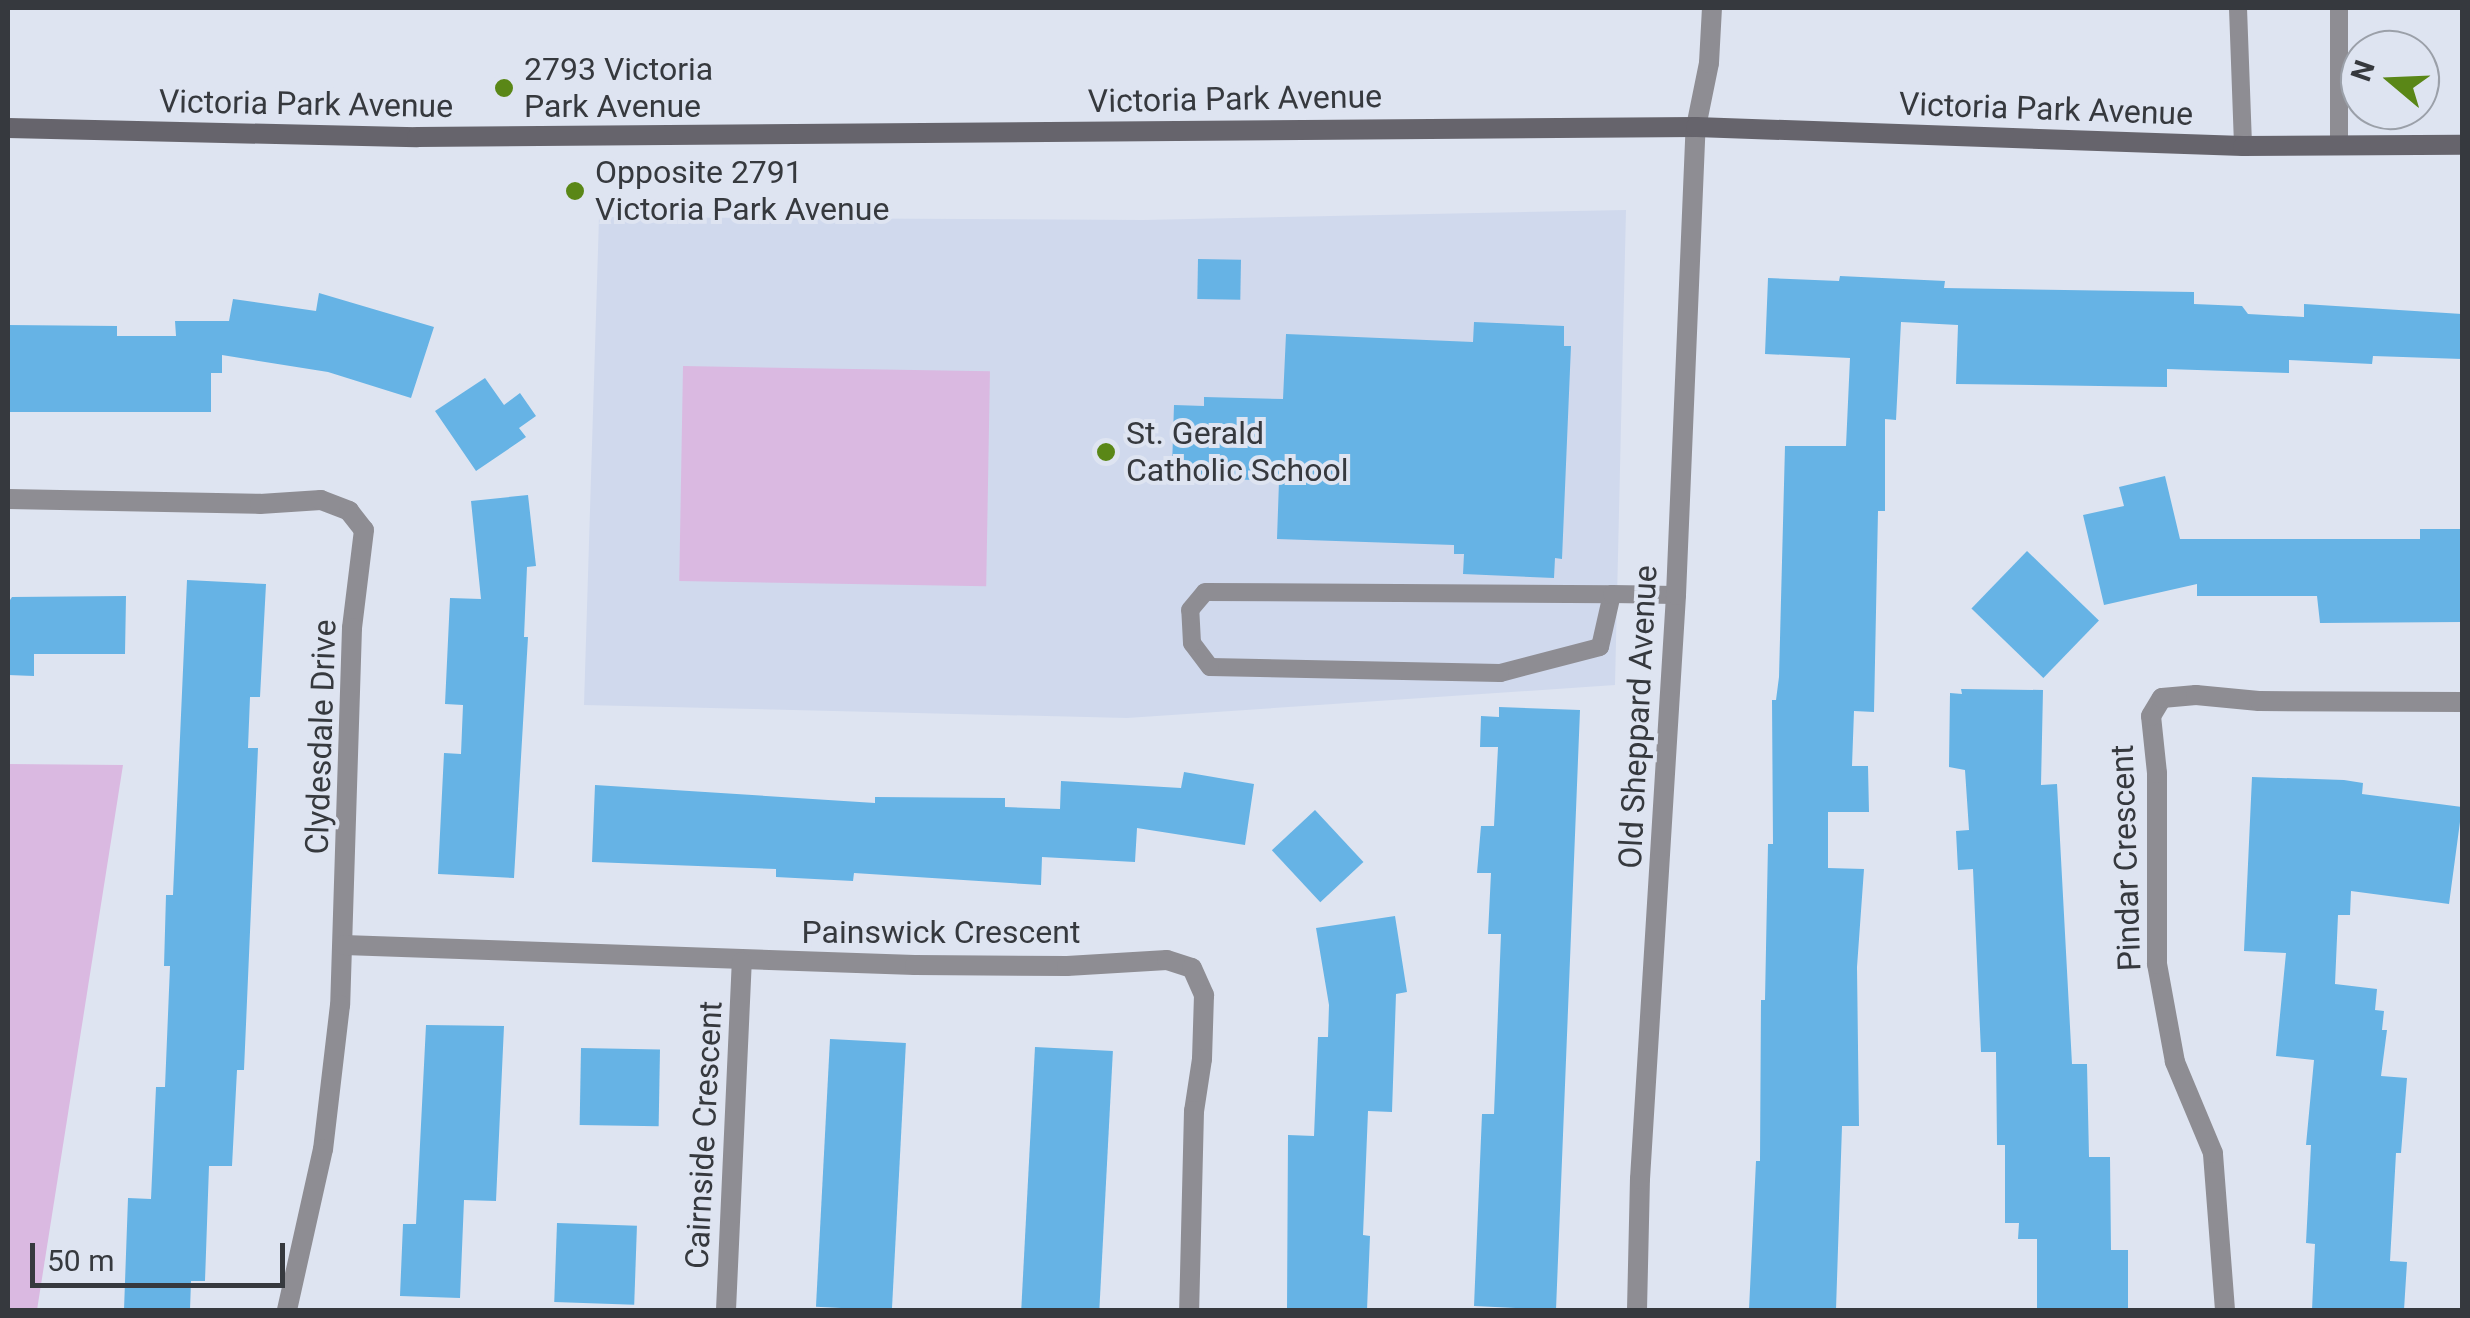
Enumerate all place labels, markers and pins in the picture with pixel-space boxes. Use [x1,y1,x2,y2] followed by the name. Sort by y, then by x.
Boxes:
[524,51,713,126] place label: 2793 Victoria Park Avenue
[493,77,515,99] marker: 2793 Victoria Park Avenue
[595,154,889,229] place label: Opposite 2791 Victoria Park Avenue
[564,180,586,202] marker: Opposite 2791 Victoria Park Avenue
[1126,415,1348,490] place label: St. Gerald Catholic School
[1095,441,1117,463] marker: St. Gerald Catholic School

